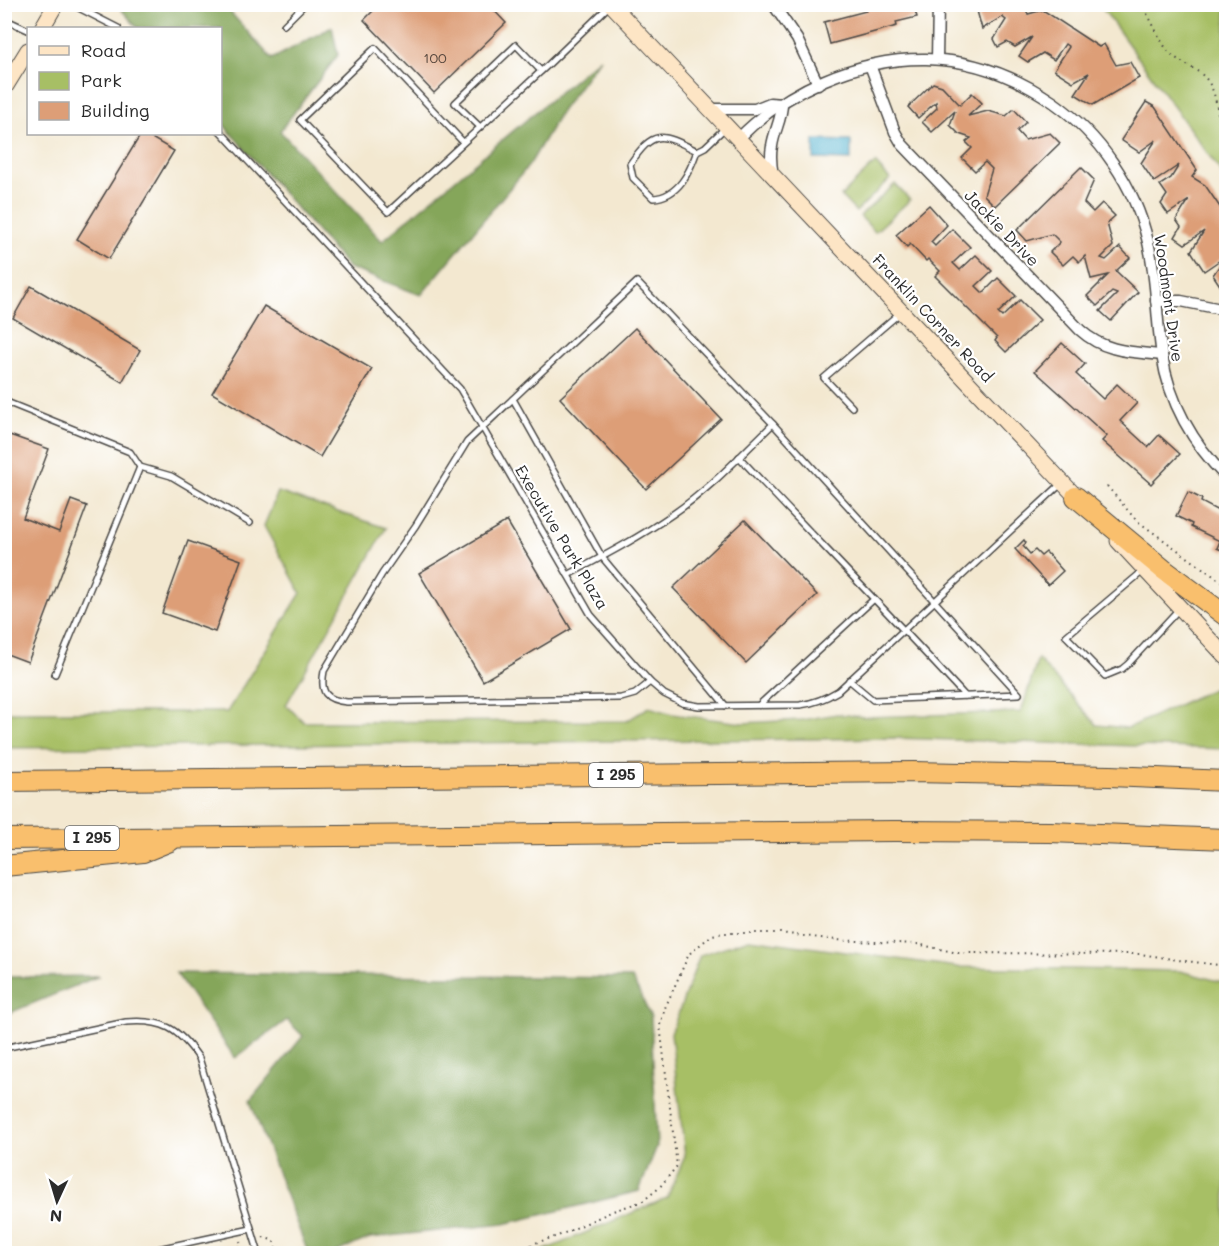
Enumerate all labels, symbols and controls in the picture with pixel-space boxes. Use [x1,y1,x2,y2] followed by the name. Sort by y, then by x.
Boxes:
[27,27,222,135] legend
[81,38,126,62] text: Road
[423,48,447,67] house number: 100
[81,68,122,92] text: Park
[81,98,149,122] text: Building
[960,185,1044,271] street label: Jackie Drive
[1150,233,1189,363] street label: Woodmont Drive
[868,249,998,386] street label: Franklin Corner Road
[511,461,614,613] street label: Executive Park Plaza
[589,763,643,787] road number: I 295
[65,826,119,850] road number: I 295
[27,1171,87,1231] north arrow
[49,1206,63,1227] text: N

